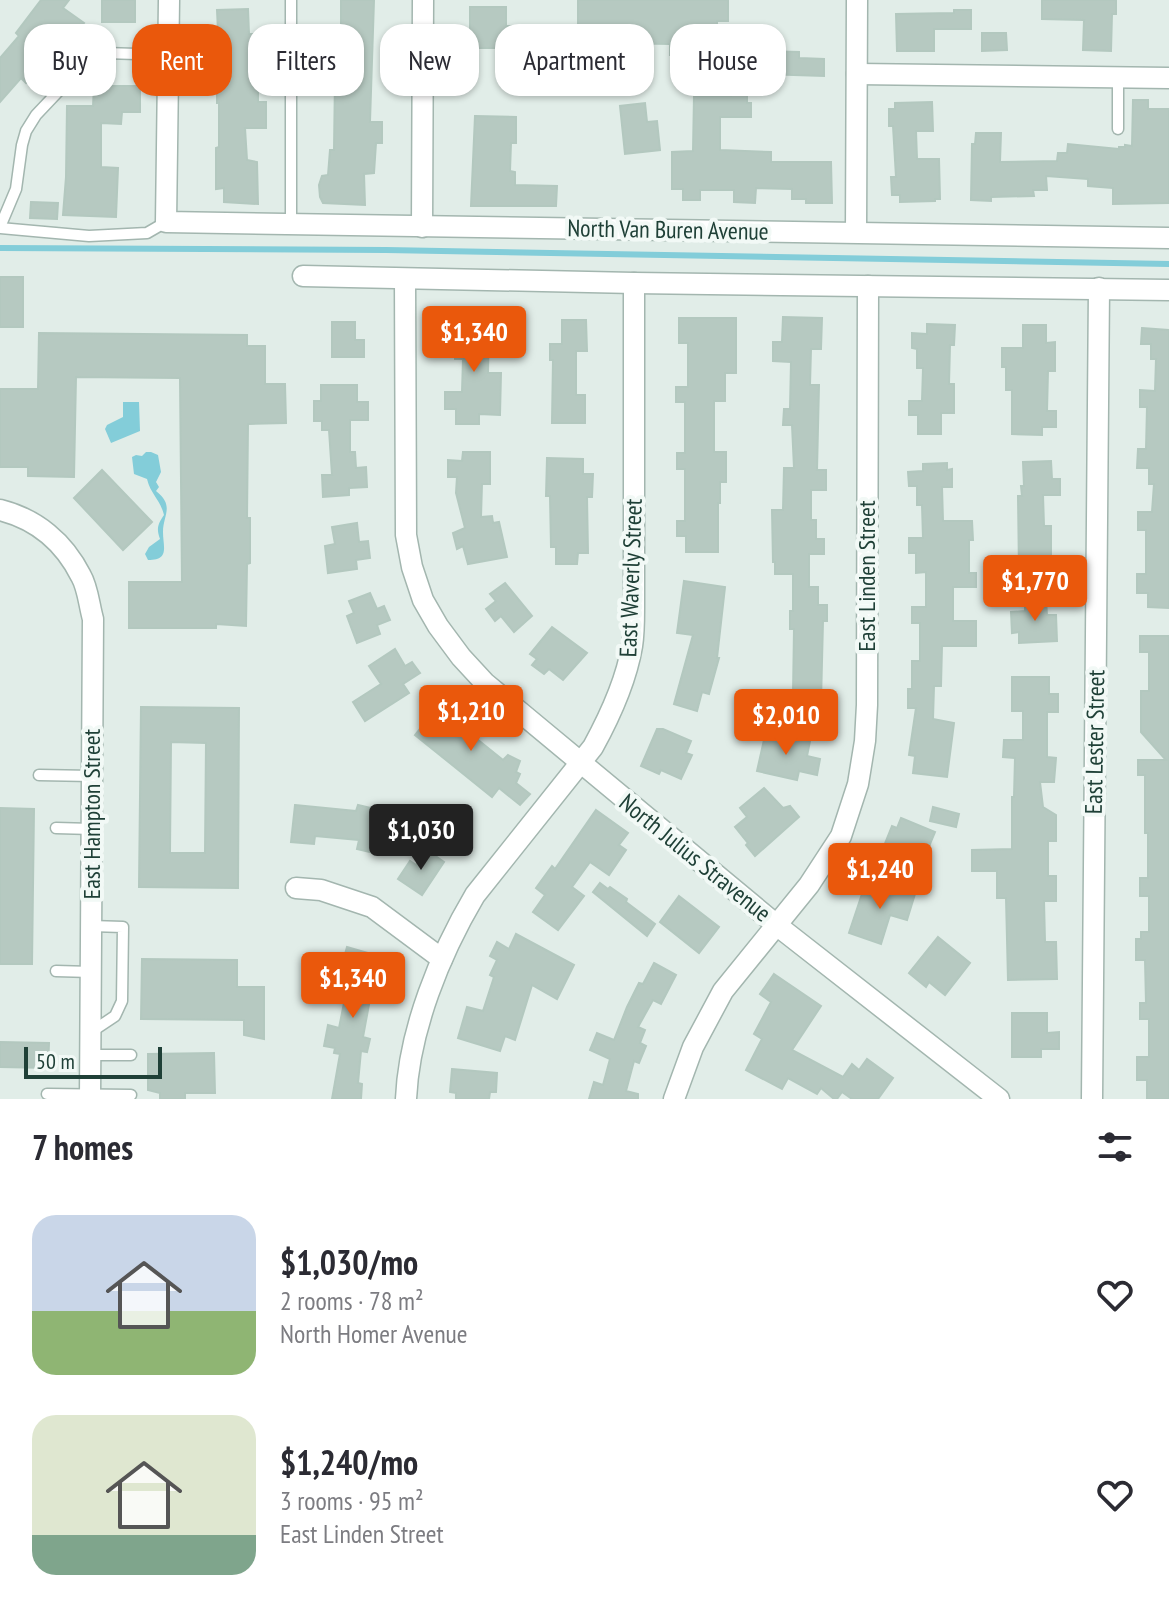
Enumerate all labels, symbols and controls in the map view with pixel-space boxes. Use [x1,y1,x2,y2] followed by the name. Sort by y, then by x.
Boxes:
[24,24,116,96] chip: Buy
[132,24,232,96] chip: Rent
[248,24,364,96] chip: Filters
[380,24,479,96] chip: New
[495,24,654,96] chip: Apartment
[670,24,786,96] chip: House
[567,212,769,247] street label: North Van Buren Avenue
[409,306,539,374] pin: $1,340
[440,315,508,348] text: $1,340
[612,498,649,658] street label: East Waverly Street
[851,500,882,652] street label: East Linden Street
[970,555,1100,623] pin: $1,770
[1001,564,1069,597] text: $1,770
[1078,669,1111,814] street label: East Lester Street
[406,685,536,753] pin: $1,210
[721,689,851,757] pin: $2,010
[437,694,505,727] text: $1,210
[752,698,820,731] text: $2,010
[76,728,107,899] street label: East Hampton Street
[613,787,778,928] street label: North Julius Stravenue
[356,804,486,872] pin: $1,030
[387,813,455,846] text: $1,030
[815,843,945,911] pin: $1,240
[846,852,914,885] text: $1,240
[288,952,418,1020] pin: $1,340
[319,961,387,994] text: $1,340
[24,1043,162,1079] scale bar
[36,1047,75,1075] text: 50 m
[32,1125,133,1169] text: 7 homes
[1093,1125,1137,1169] icon: filters
[280,1240,418,1284] text: $1,030/mo
[96,1247,192,1343] icon: home
[1093,1273,1137,1317] icon: heart
[280,1284,424,1317] text: 2 rooms · 78 m²
[280,1317,468,1350] text: North Homer Avenue
[280,1440,418,1484] text: $1,240/mo
[96,1447,192,1543] icon: home
[1093,1473,1137,1517] icon: heart
[280,1484,424,1517] text: 3 rooms · 95 m²
[280,1517,444,1550] text: East Linden Street

